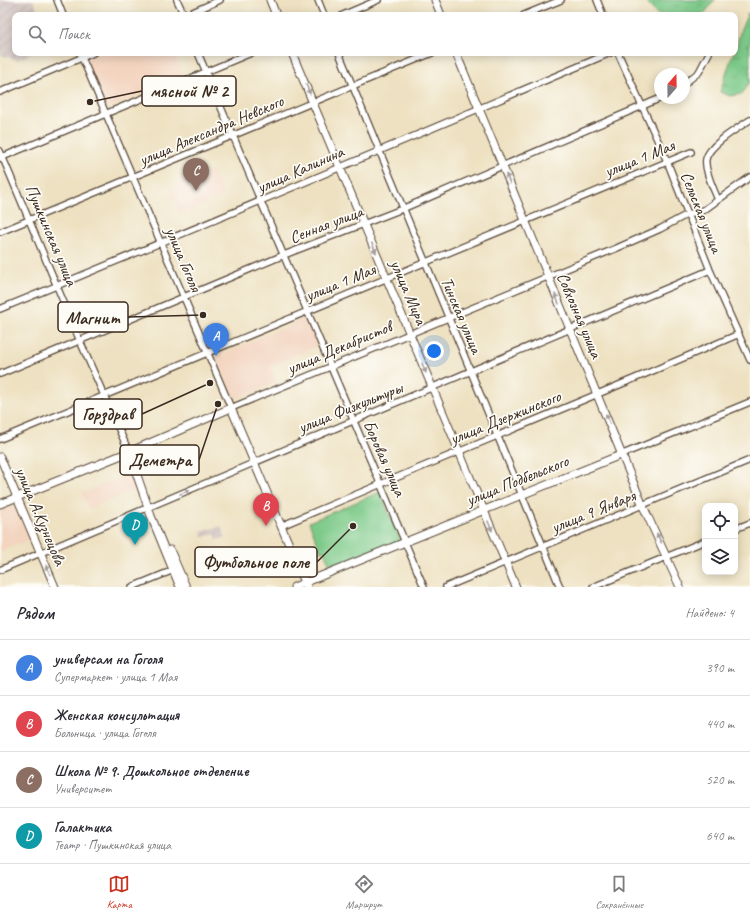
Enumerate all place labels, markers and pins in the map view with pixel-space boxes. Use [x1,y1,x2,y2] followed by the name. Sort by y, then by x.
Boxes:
[142,76,236,106] callout: мясной № 2
[183,158,209,191] pin: C
[58,302,128,332] callout: Магнит
[203,323,229,356] pin: A
[74,399,142,429] callout: Горздрав
[120,445,199,475] callout: Деметра
[253,493,279,526] pin: B
[122,512,148,545] pin: D
[195,547,317,577] callout: Футбольное поле

